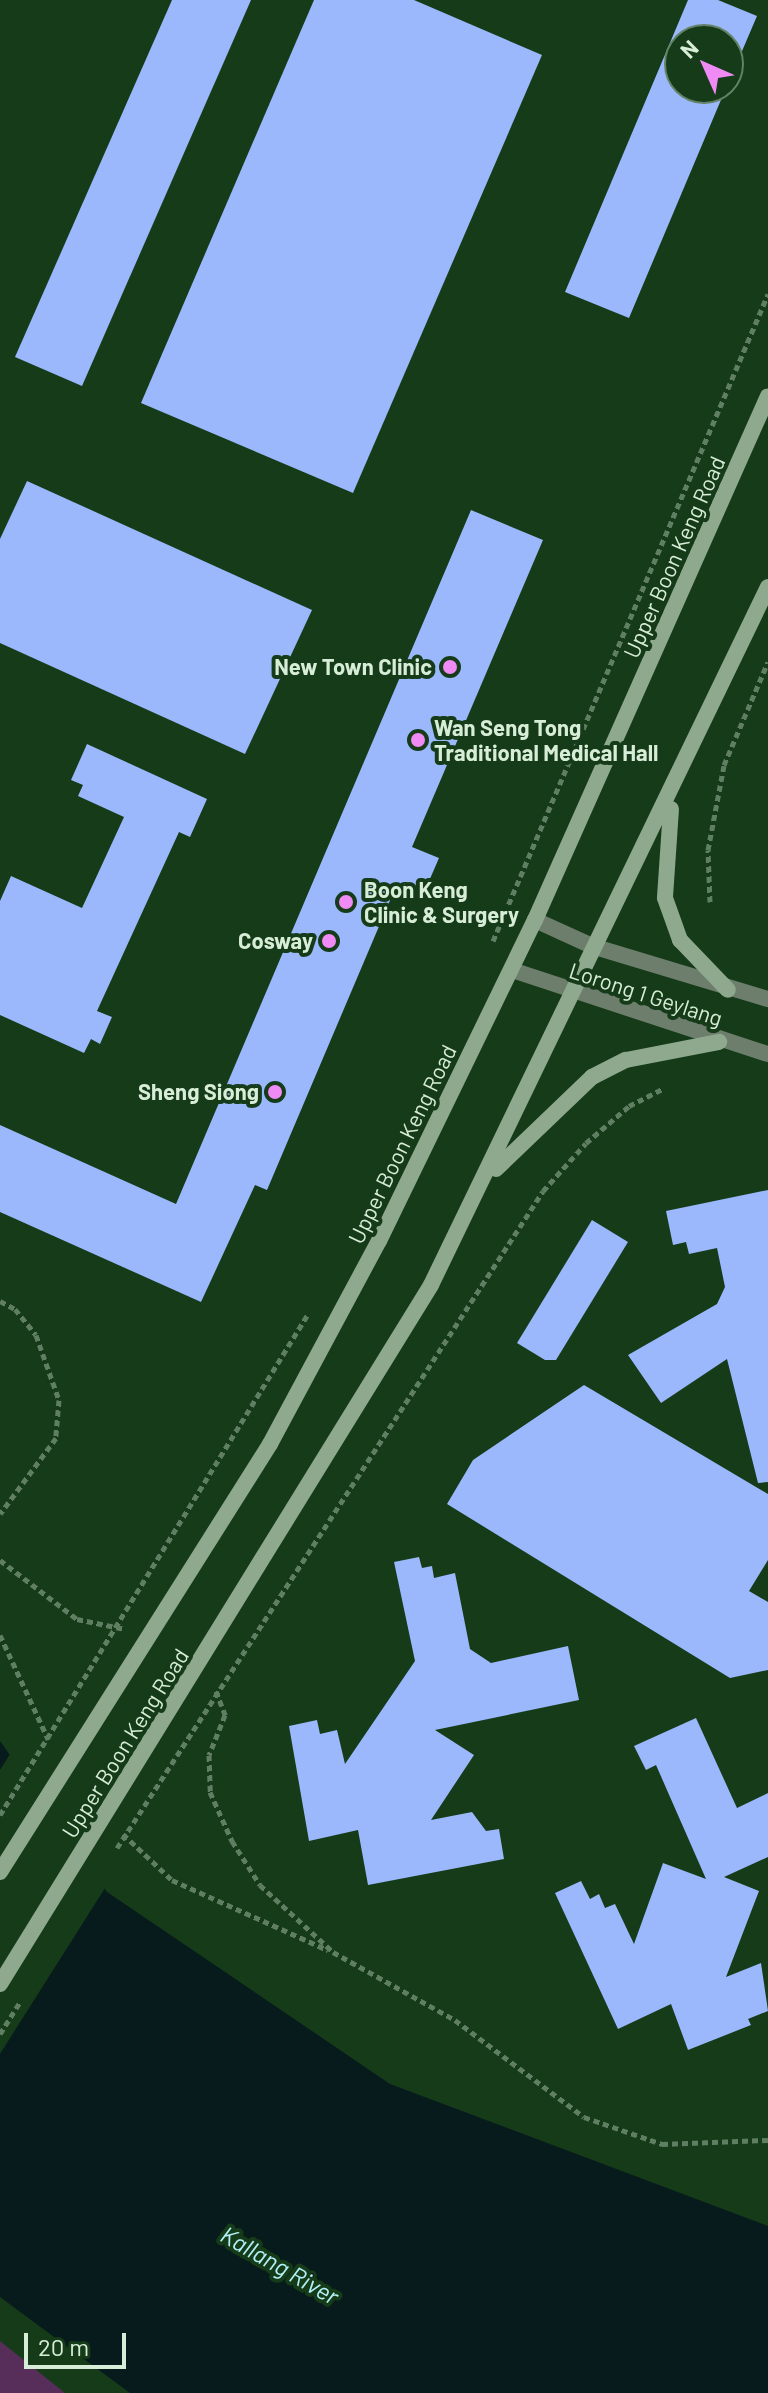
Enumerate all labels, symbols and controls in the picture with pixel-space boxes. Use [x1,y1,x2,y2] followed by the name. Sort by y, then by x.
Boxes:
[664,24,744,104] north arrow
[674,34,703,63] text: N
[618,452,730,662] street label: Upper Boon Keng Road
[274,654,432,680] place label: New Town Clinic
[439,656,461,678] marker: New Town Clinic
[434,714,658,766] place label: Wan Seng Tong Traditional Medical Hall
[409,731,427,749] marker: Wan Seng Tong Traditional Medical Hall
[364,876,519,928] place label: Boon Keng Clinic & Surgery
[335,891,357,913] marker: Boon Keng Clinic & Surgery
[238,928,313,954] place label: Cosway
[320,932,338,950] marker: Cosway
[566,957,726,1031] street label: Lorong 1 Geylang
[342,1040,462,1248] street label: Upper Boon Keng Road
[138,1079,259,1105] place label: Sheng Siong
[266,1083,284,1101] marker: Sheng Siong
[56,1644,194,1842] street label: Upper Boon Keng Road
[216,2220,344,2310] water label: Kallang River
[28,2317,130,2367] scale bar
[38,2332,89,2361] text: 20 m

